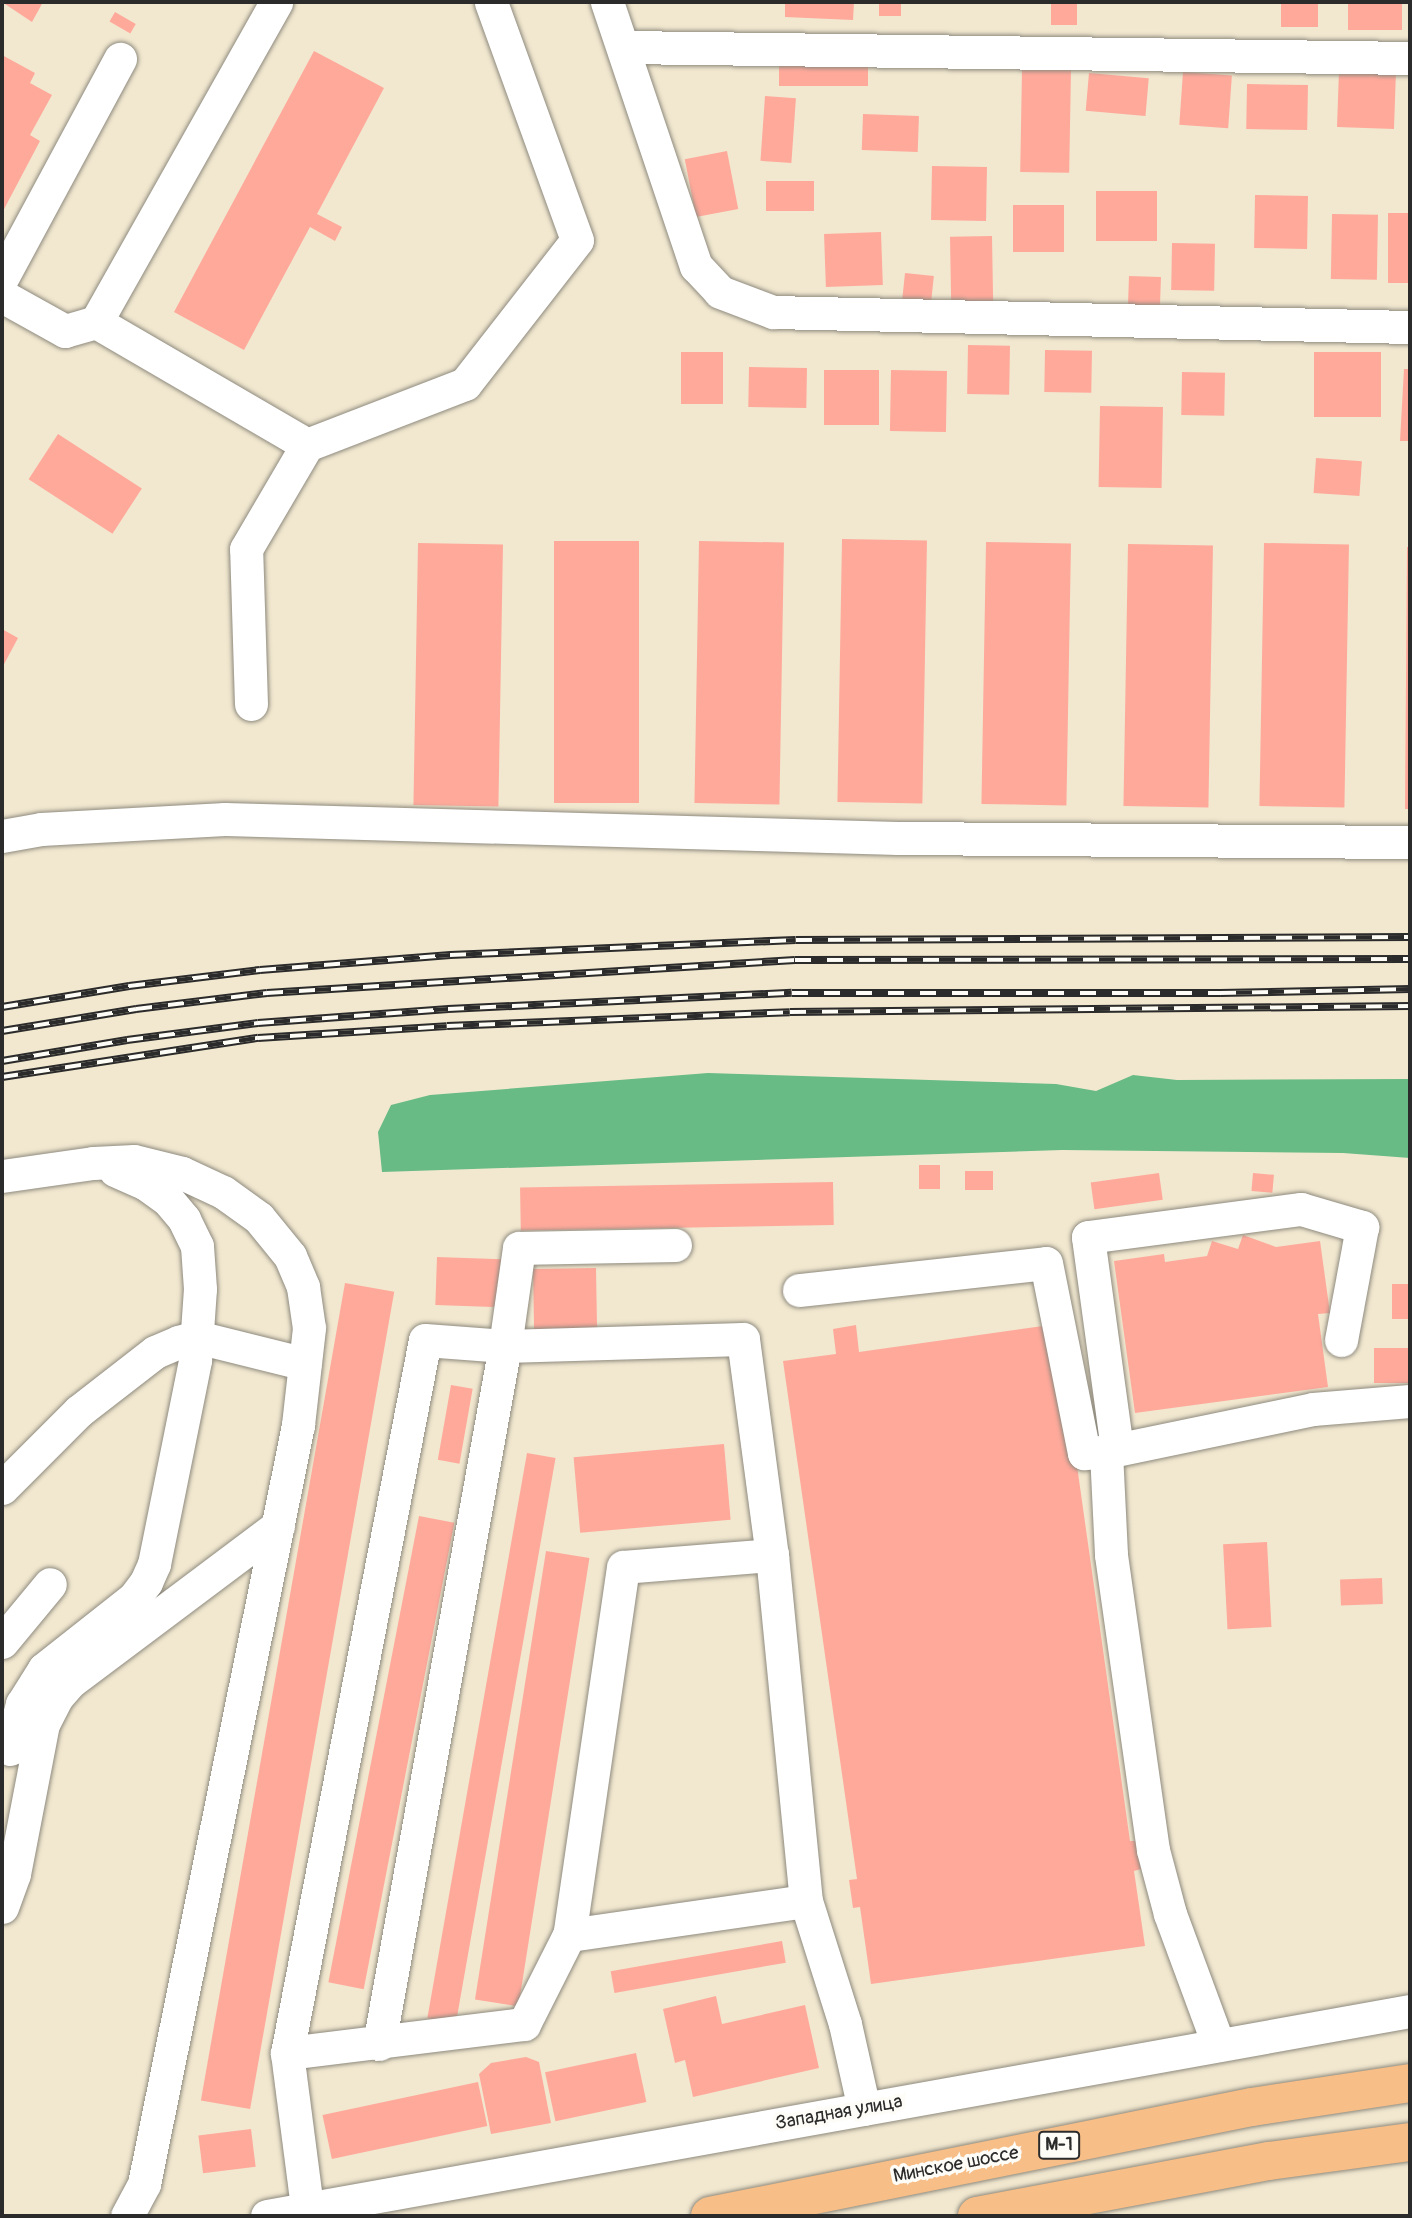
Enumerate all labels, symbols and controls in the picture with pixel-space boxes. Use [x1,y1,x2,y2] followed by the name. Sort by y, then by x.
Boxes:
[774,2091,904,2135] street label: Западная улица
[1038,2130,1080,2160] road number: М-1
[891,2142,1021,2188] street label: Минское шоссе

